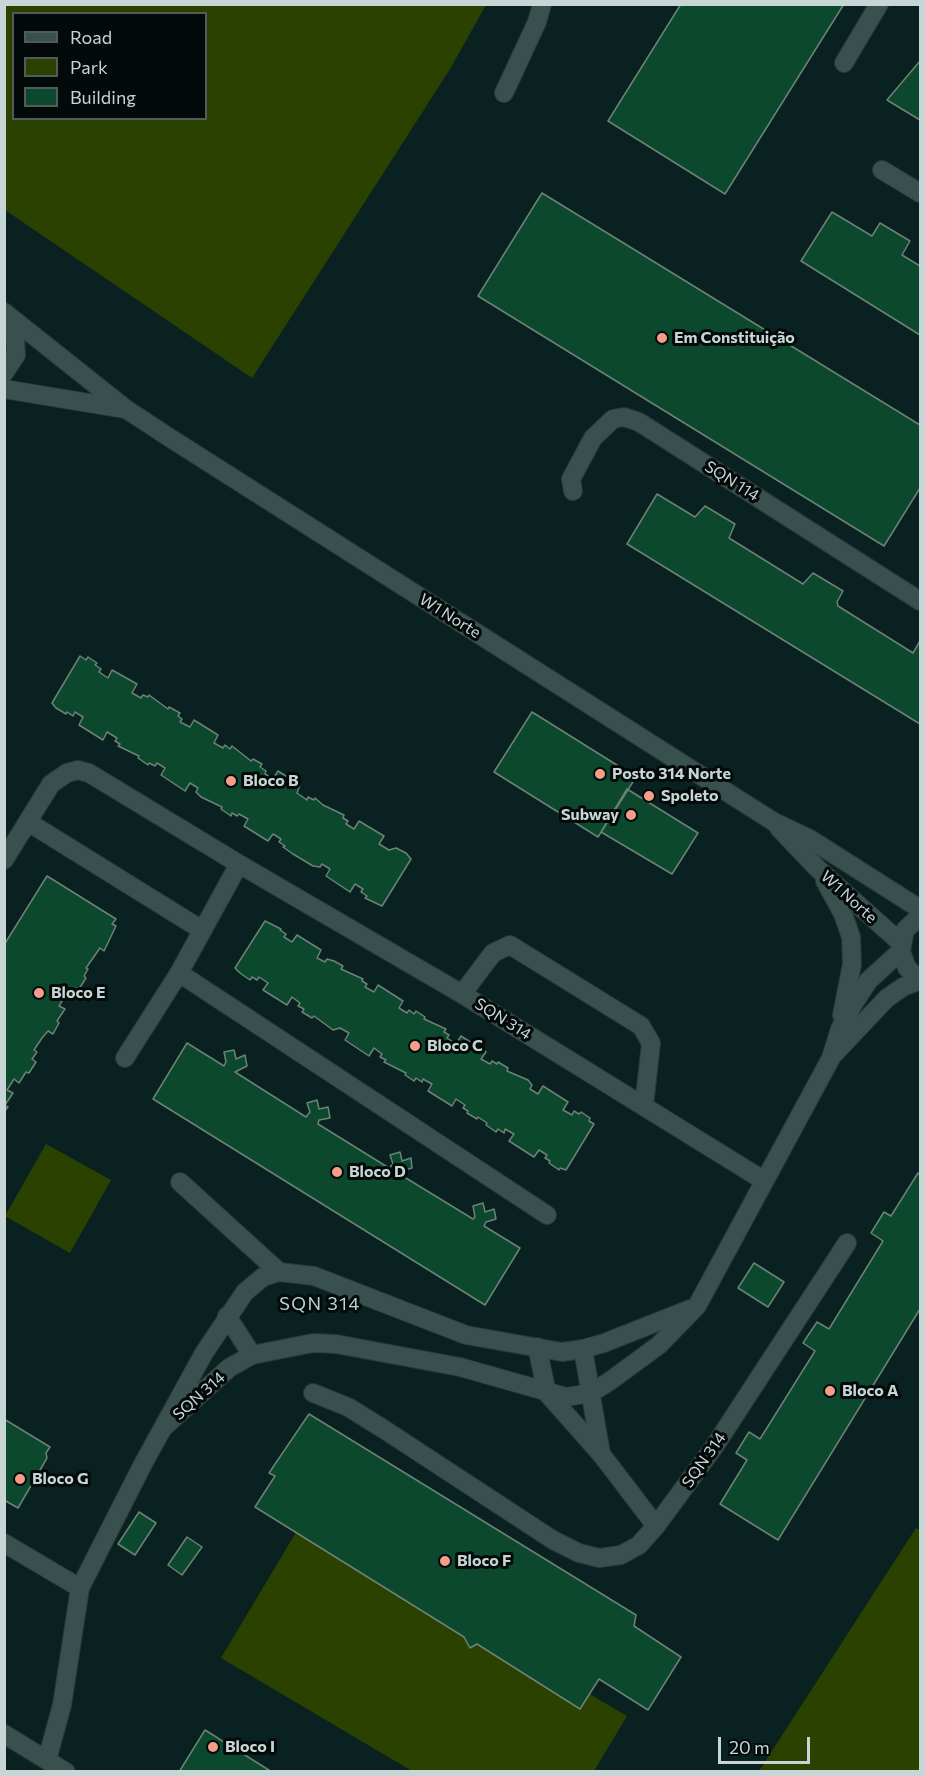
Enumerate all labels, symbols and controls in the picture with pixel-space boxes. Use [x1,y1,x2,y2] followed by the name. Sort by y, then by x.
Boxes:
[12,12,207,120] legend
[70,26,112,48] text: Road
[70,56,108,78] text: Park
[70,86,136,108] text: Building
[674,328,795,348] place label: Em Constituição
[655,331,669,345] marker: Em Constituição
[701,457,763,505] street label: SQN 114
[416,590,484,642] street label: W1 Norte
[612,764,731,784] place label: Posto 314 Norte
[593,767,607,781] marker: Posto 314 Norte
[243,771,298,791] place label: Bloco B
[224,774,238,788] marker: Bloco B
[661,786,719,806] place label: Spoleto
[642,789,656,803] marker: Spoleto
[561,805,619,825] place label: Subway
[624,808,638,822] marker: Subway
[817,867,881,927] street label: W1 Norte
[51,983,105,1003] place label: Bloco E
[32,986,46,1000] marker: Bloco E
[471,994,535,1044] street label: SQN 314
[427,1036,483,1056] place label: Bloco C
[408,1039,422,1053] marker: Bloco C
[349,1162,406,1182] place label: Bloco D
[330,1165,344,1179] marker: Bloco D
[279,1293,361,1315] district label: SQN 314
[169,1368,229,1424] street label: SQN 314
[842,1381,898,1401] place label: Bloco A
[823,1384,837,1398] marker: Bloco A
[678,1429,730,1491] street label: SQN 314
[32,1469,89,1489] place label: Bloco G
[13,1472,27,1486] marker: Bloco G
[457,1551,511,1571] place label: Bloco F
[438,1554,452,1568] marker: Bloco F
[721,1725,812,1763] scale bar
[729,1736,770,1758] text: 20 m
[225,1737,275,1757] place label: Bloco I
[206,1740,220,1754] marker: Bloco I

